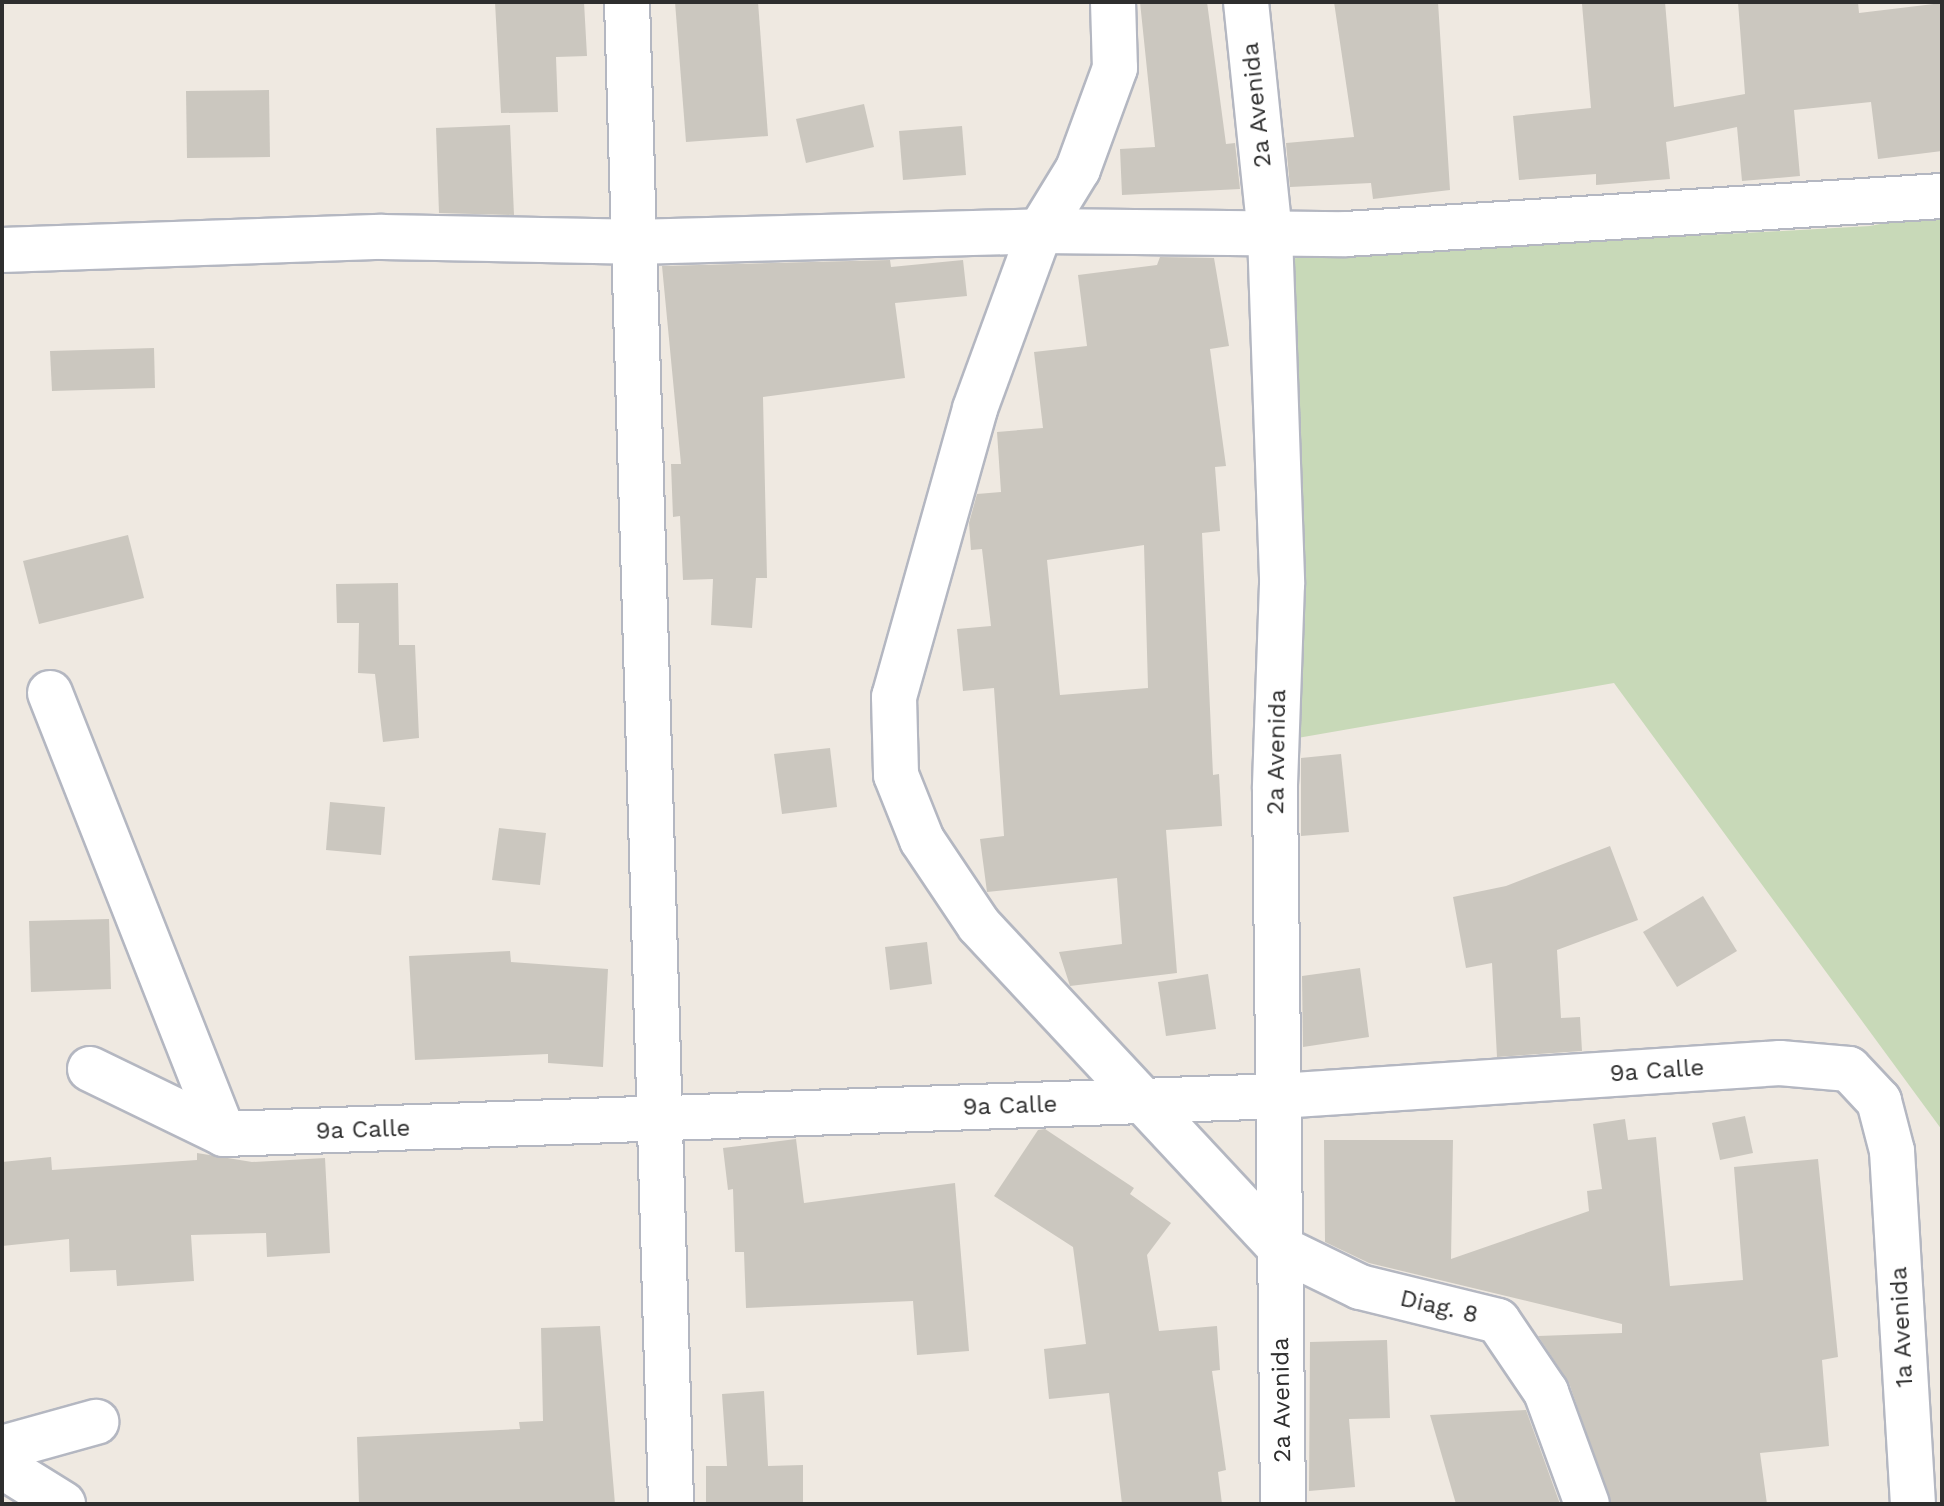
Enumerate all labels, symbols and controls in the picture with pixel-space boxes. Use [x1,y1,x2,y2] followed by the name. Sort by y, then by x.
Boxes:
[1236,40,1278,170] street label: 2a Avenida
[1261,688,1293,816] street label: 2a Avenida
[1609,1053,1705,1089] street label: 9a Calle
[962,1090,1058,1122] street label: 9a Calle
[315,1114,411,1146] street label: 9a Calle
[1884,1265,1920,1389] street label: 1a Avenida
[1397,1284,1481,1330] street label: Diag. 8
[1266,1336,1298,1464] street label: 2a Avenida

